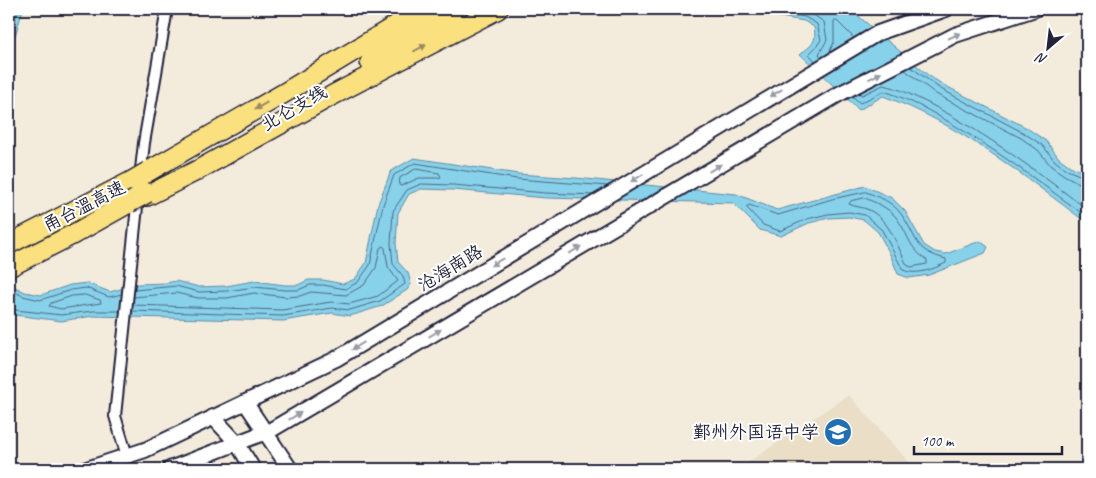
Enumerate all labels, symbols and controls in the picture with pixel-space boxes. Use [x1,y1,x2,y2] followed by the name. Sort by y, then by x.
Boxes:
[1024,22,1074,72] north arrow
[947,32,961,40] one-way arrow
[413,44,428,52] one-way arrow
[1032,48,1050,69] text: N
[867,72,882,80] one-way arrow
[257,80,331,136] street label: 北仑支线
[769,89,782,98] one-way arrow
[255,102,268,111] one-way arrow
[708,163,721,172] one-way arrow
[630,173,643,182] one-way arrow
[39,176,129,236] street label: 甬台温高速
[413,240,487,296] street label: 沧海南路
[568,246,581,255] one-way arrow
[491,257,504,266] one-way arrow
[428,329,442,338] one-way arrow
[352,341,365,350] one-way arrow
[289,411,302,420] one-way arrow
[823,417,853,447] school or university icon: 鄞州外国语中学
[693,421,819,443] place label: 鄞州外国语中学
[914,423,1061,455] scale bar
[921,432,955,451] text: 100 m

